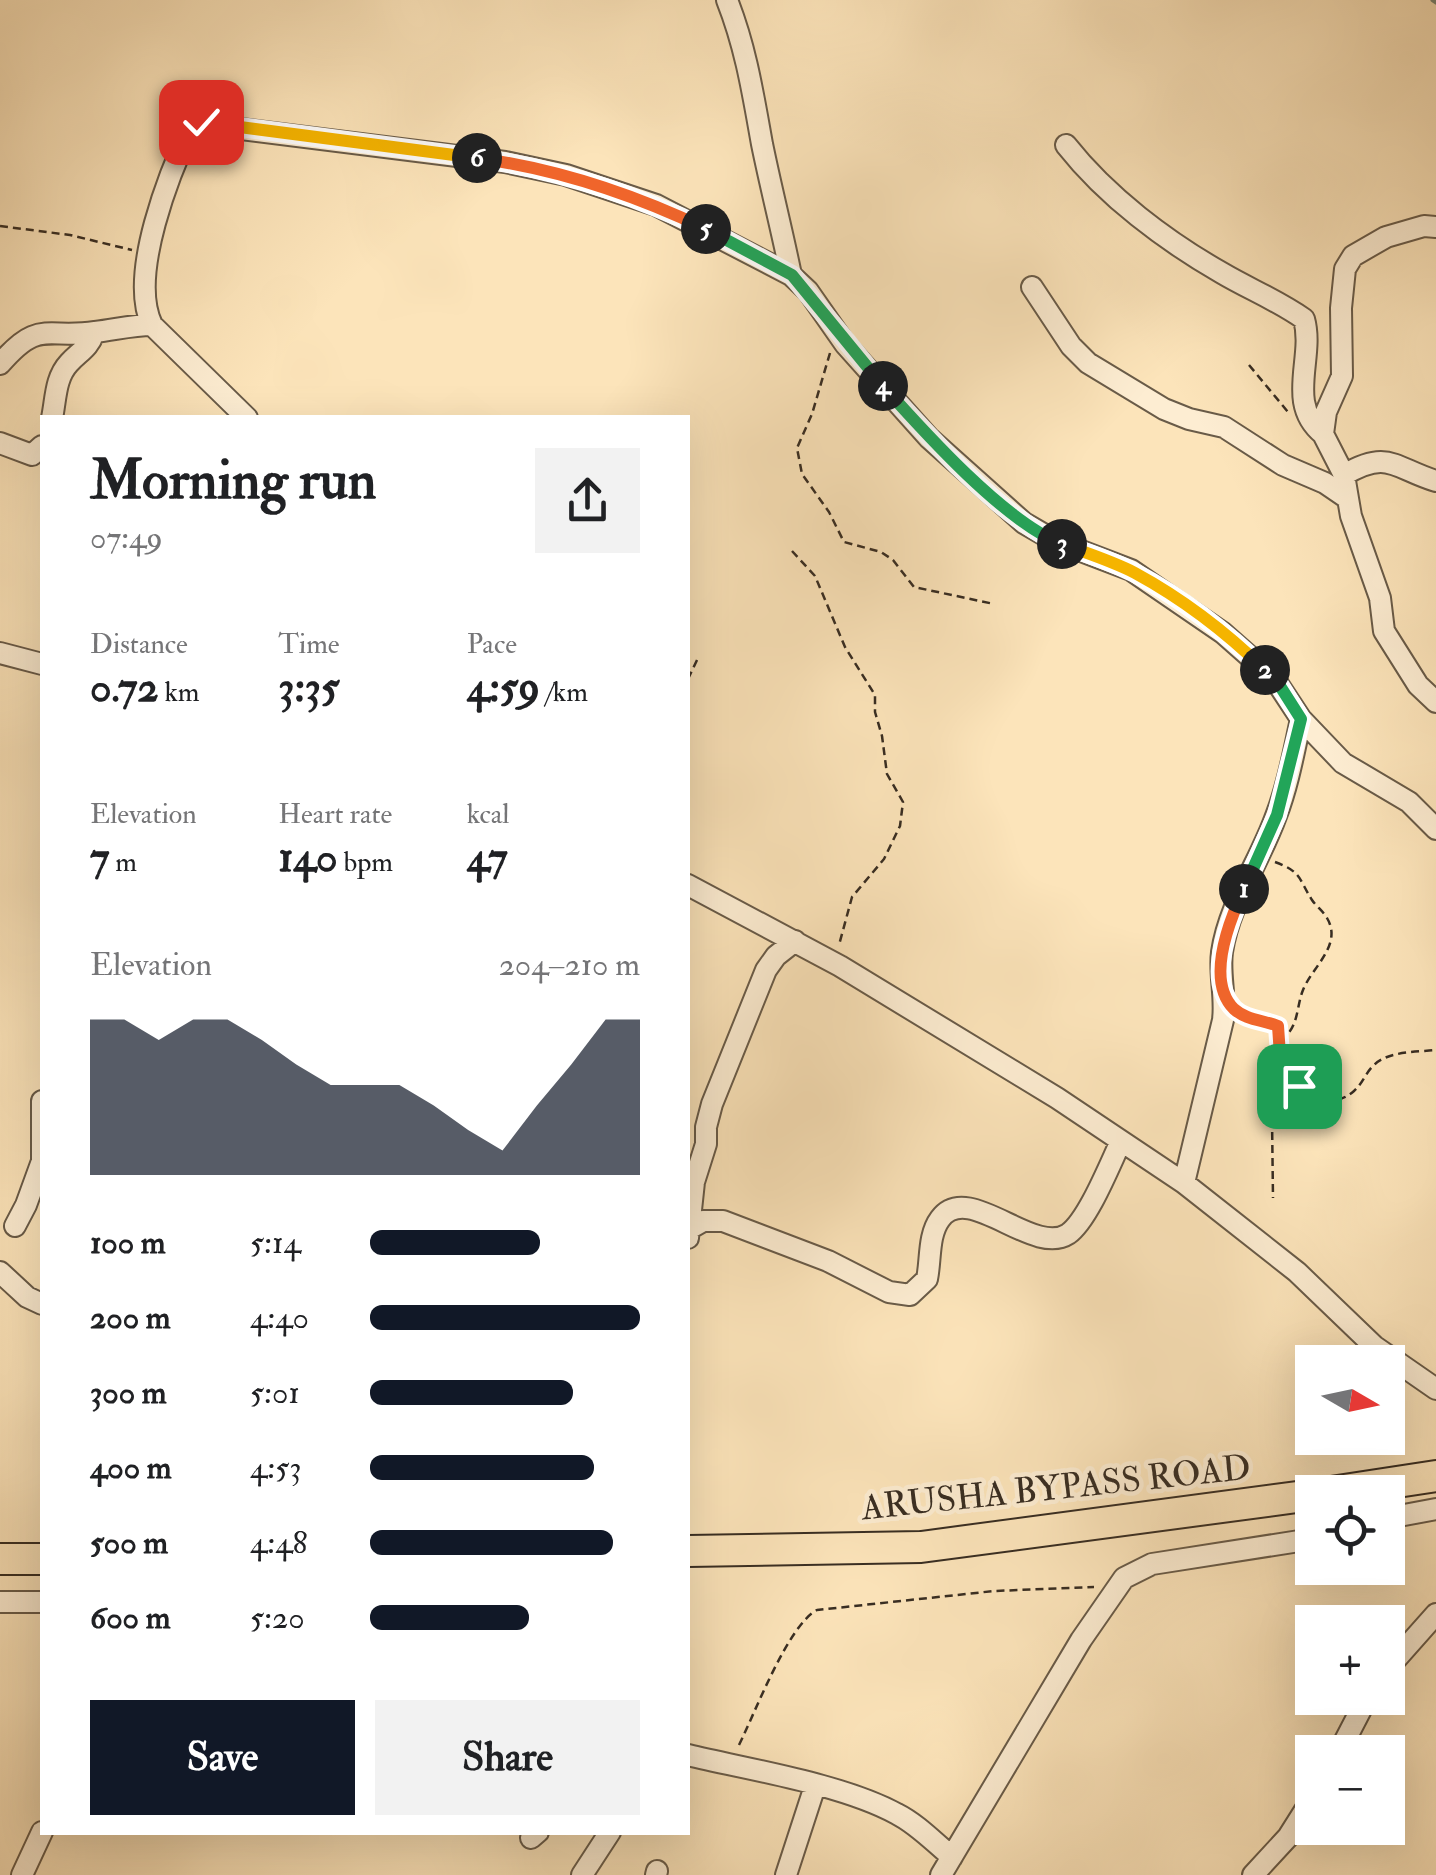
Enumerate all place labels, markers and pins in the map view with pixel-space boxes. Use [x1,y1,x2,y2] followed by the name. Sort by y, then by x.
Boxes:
[159,80,244,165] pin
[452,133,502,183] pin: 6
[681,204,731,254] pin: 5
[858,361,908,411] pin: 4
[1037,519,1087,569] pin: 3
[1240,645,1290,695] pin: 2
[1219,864,1269,914] pin: 1
[1257,1044,1342,1129] pin

